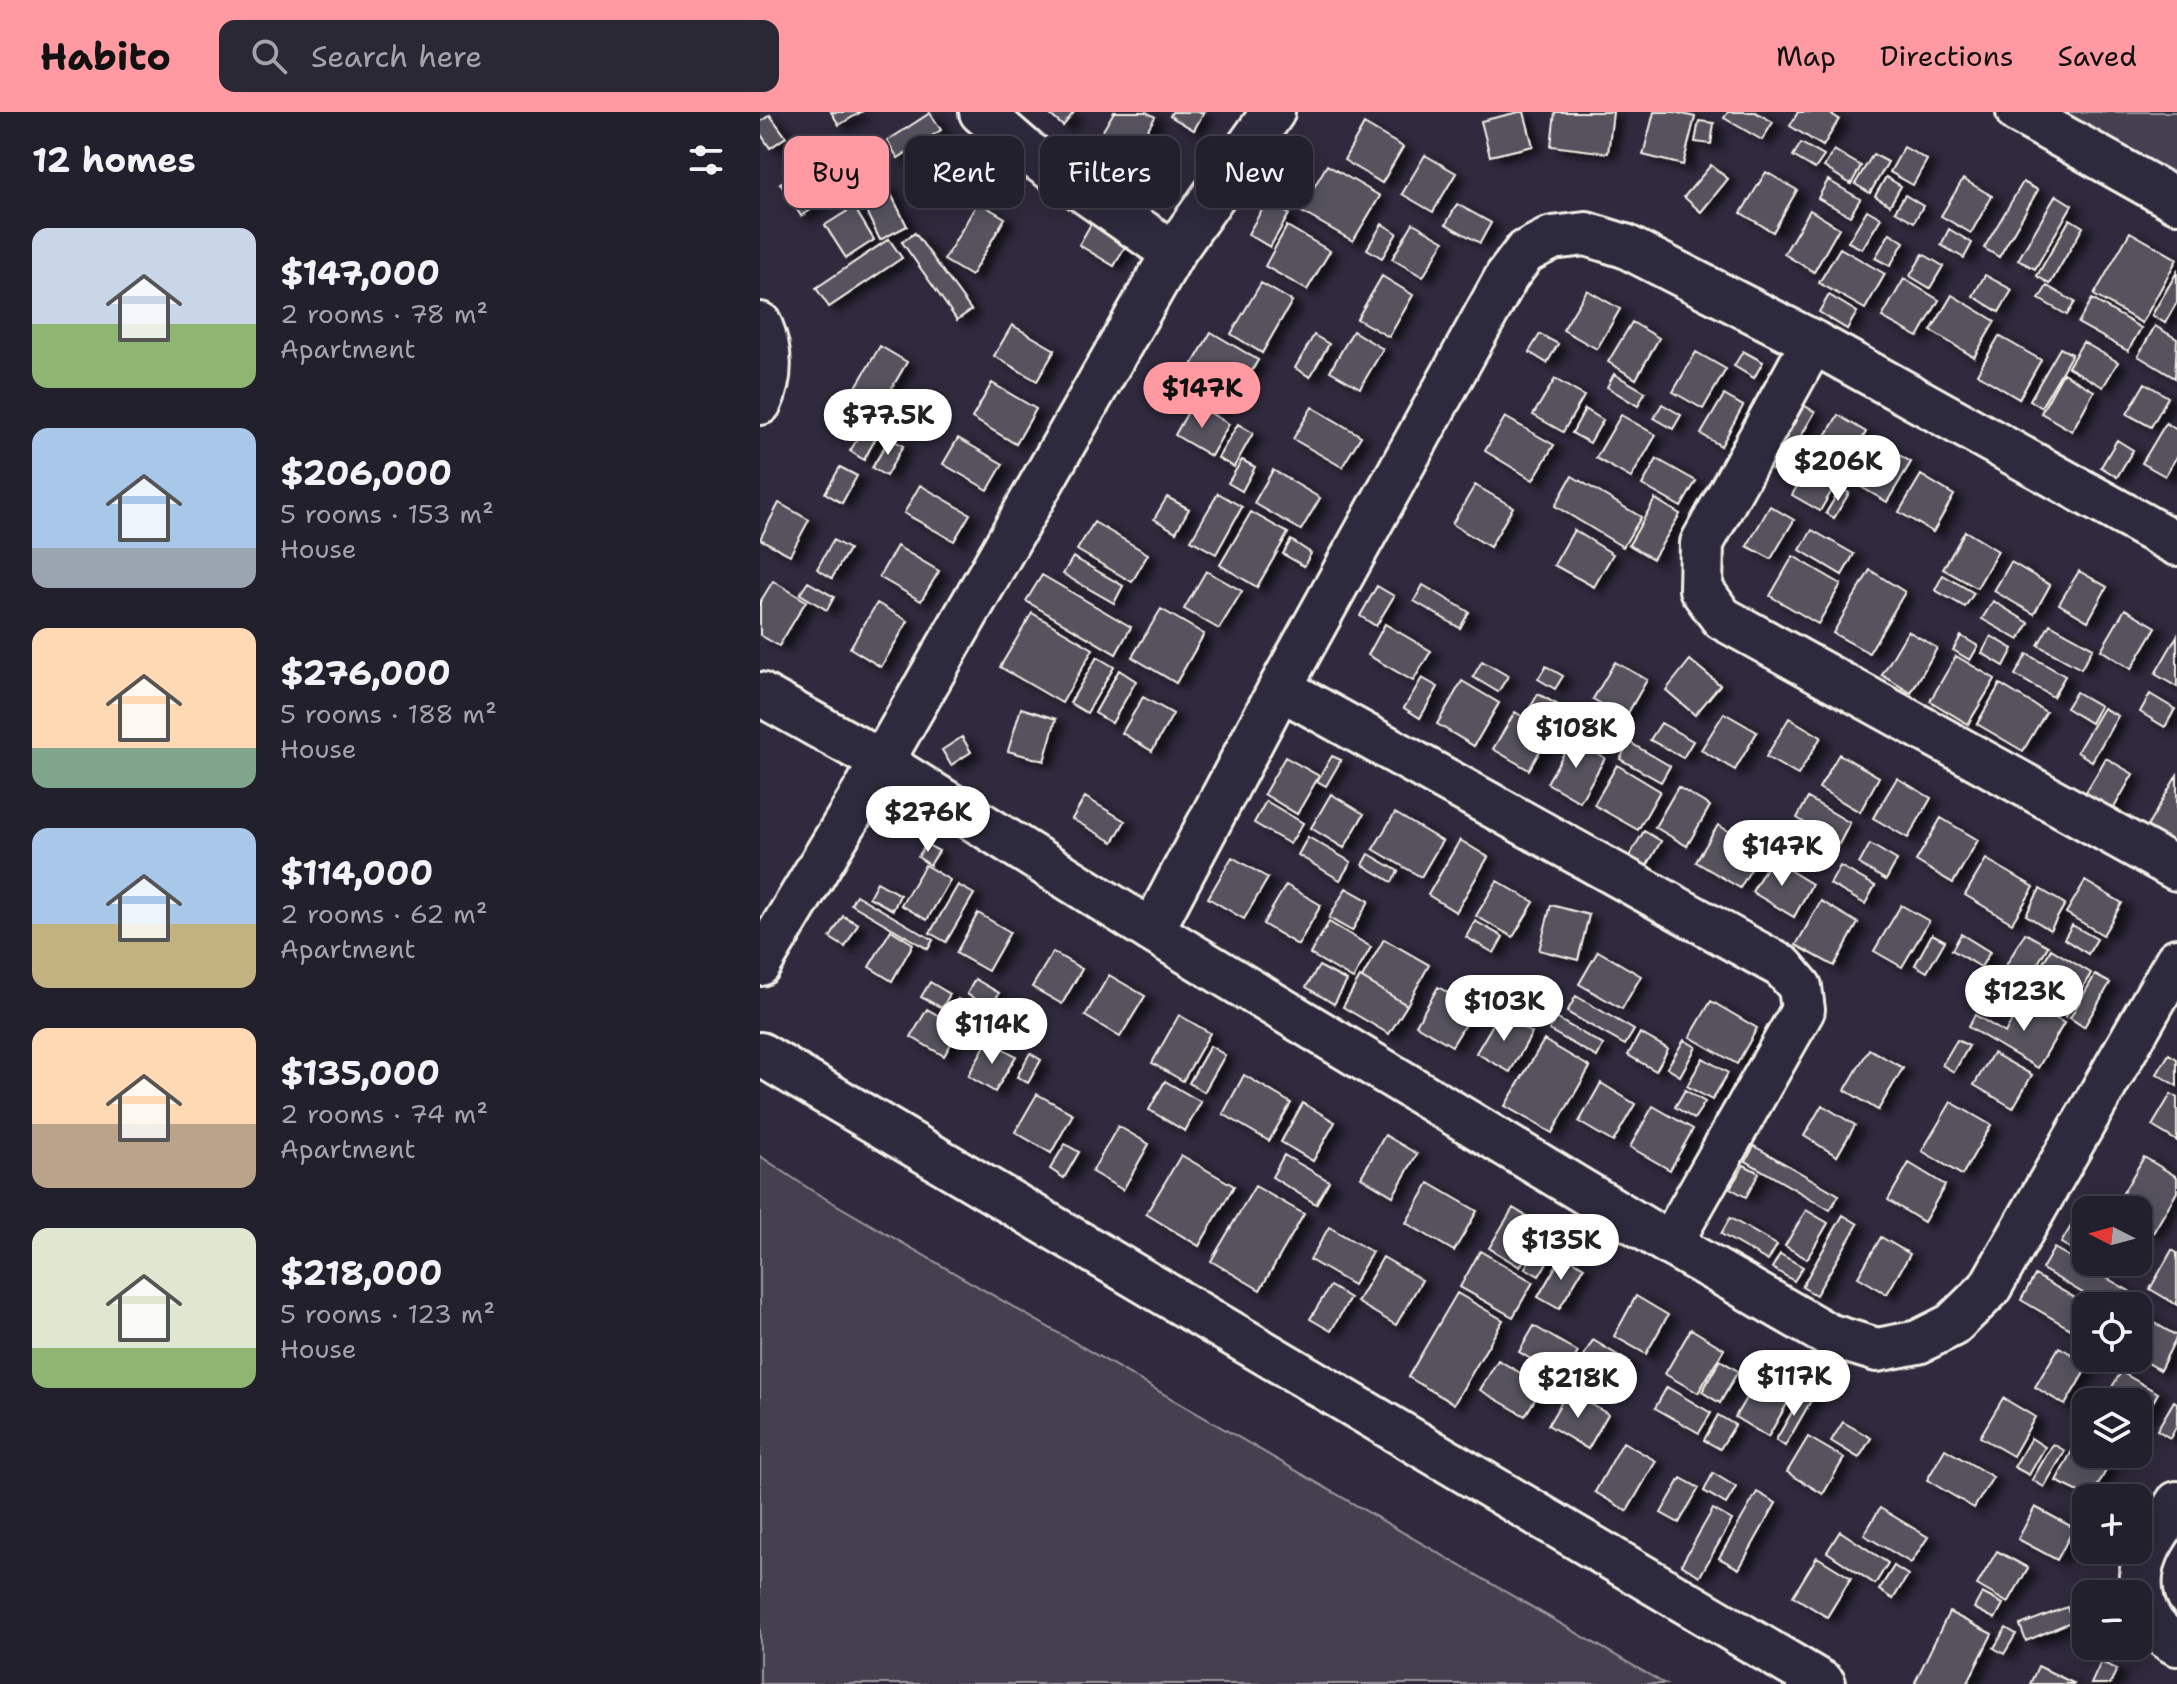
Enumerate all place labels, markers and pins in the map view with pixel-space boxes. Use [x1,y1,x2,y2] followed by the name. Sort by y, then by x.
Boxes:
[1146,362,1258,430] pin: $147K
[823,389,953,457] pin: $77.5K
[1782,435,1894,503] pin: $206K
[1520,702,1632,770] pin: $108K
[872,786,984,854] pin: $276K
[1726,820,1838,888] pin: $147K
[1968,965,2080,1033] pin: $123K
[1448,975,1560,1043] pin: $103K
[936,998,1048,1066] pin: $114K
[1505,1214,1617,1282] pin: $135K
[1738,1350,1850,1418] pin: $117K
[1522,1352,1634,1420] pin: $218K

